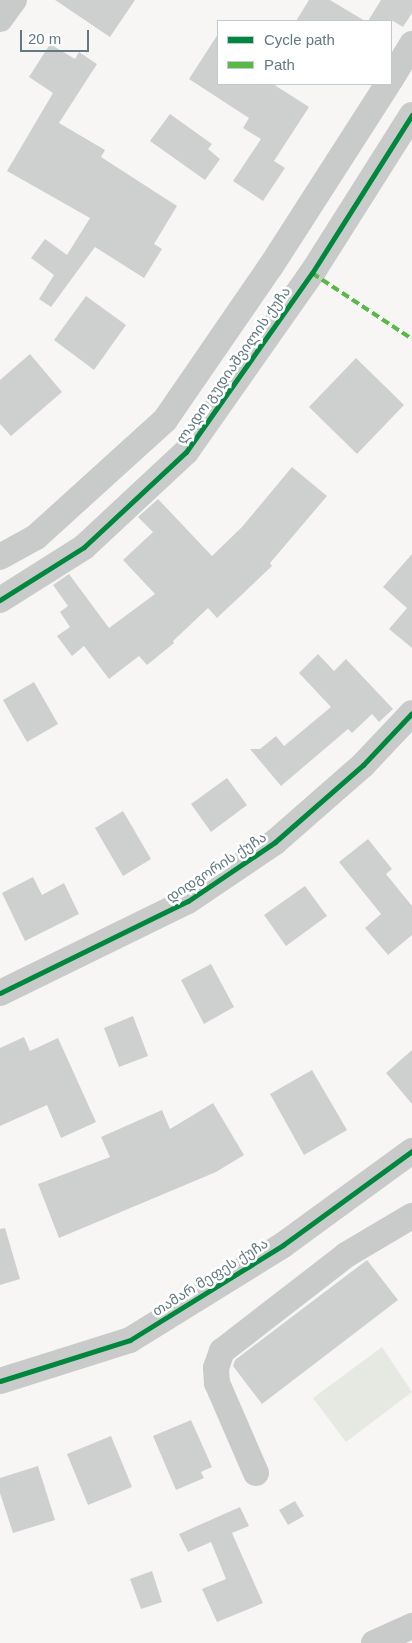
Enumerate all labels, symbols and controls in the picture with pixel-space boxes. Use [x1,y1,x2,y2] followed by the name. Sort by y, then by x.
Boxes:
[22,20,91,52] scale bar
[217,20,392,85] legend
[28,30,61,47] text: 20 m
[264,31,335,48] text: Cycle path
[264,56,295,73] text: Path
[172,283,294,447] street label: ლადო გუდიაშვილის ქუჩა
[163,828,269,906] street label: დიდგორის ქუჩა
[149,1235,271,1319] street label: თამარ მეფეს ქუჩა

